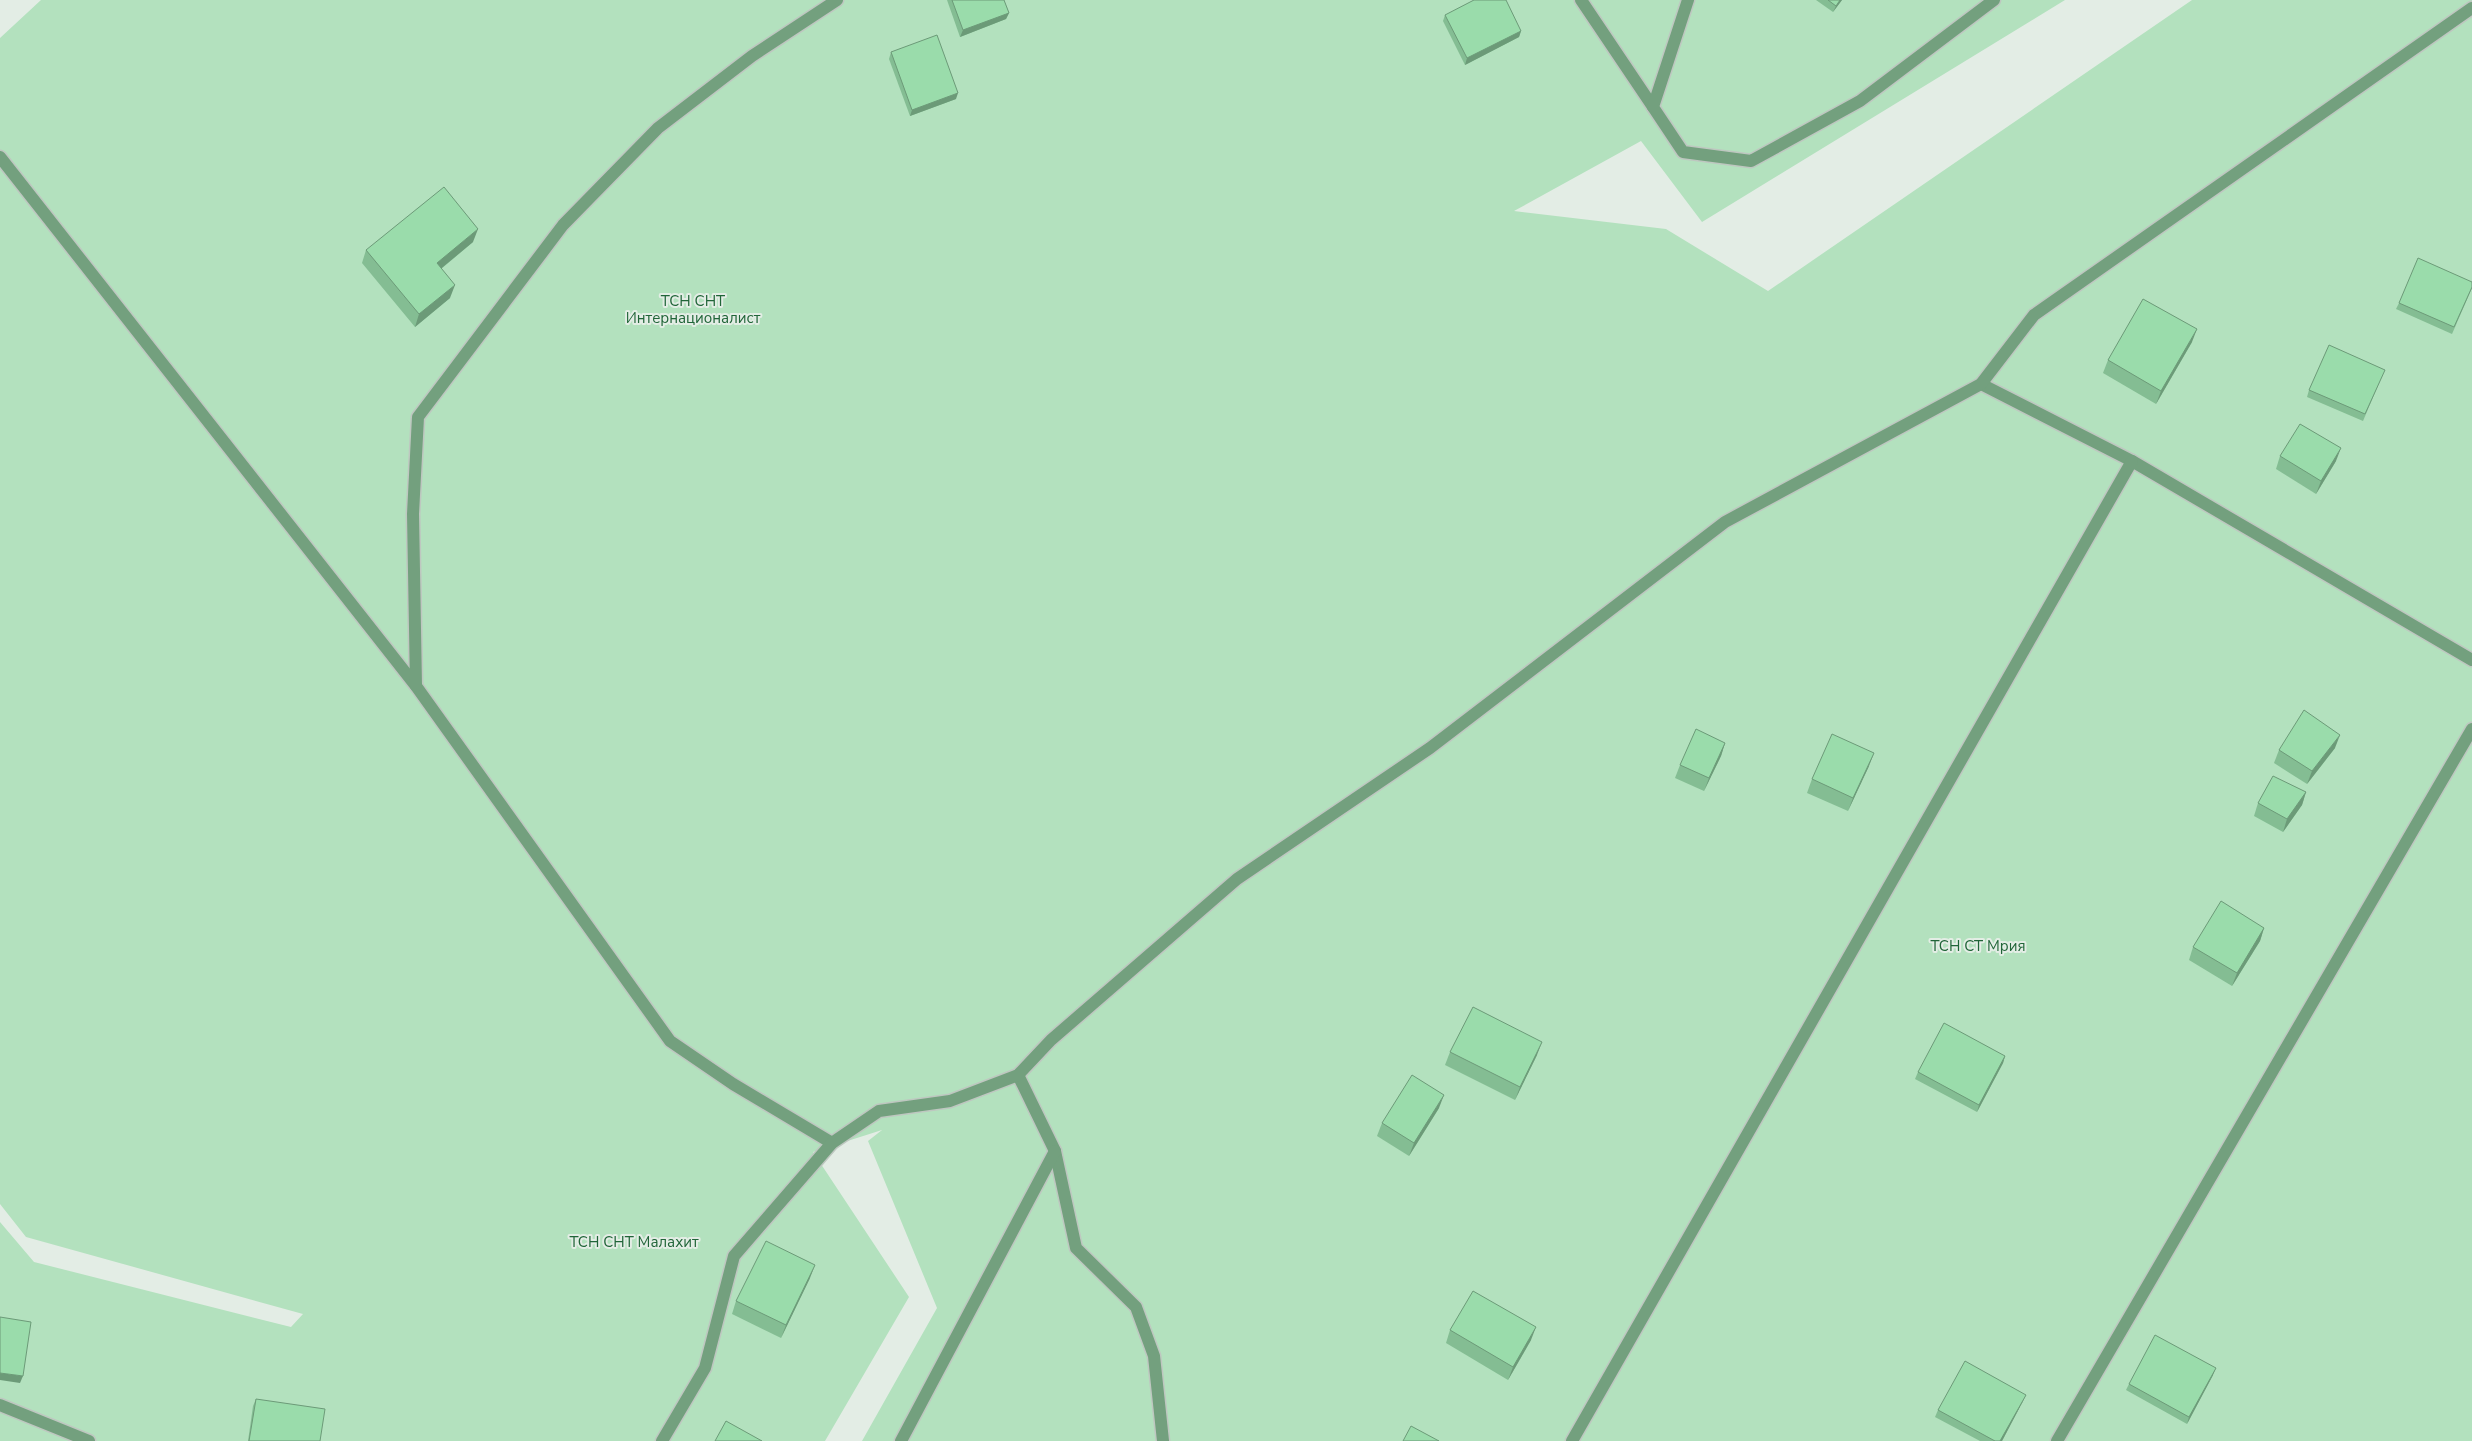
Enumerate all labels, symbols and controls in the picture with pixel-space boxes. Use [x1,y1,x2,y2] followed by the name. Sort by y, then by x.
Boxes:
[626,291,761,328] park label: ТСН СНТ Интернационалист
[1930,936,2026,956] park label: ТСН СТ Мрия
[569,1232,699,1252] park label: ТСН СНТ Малахит

